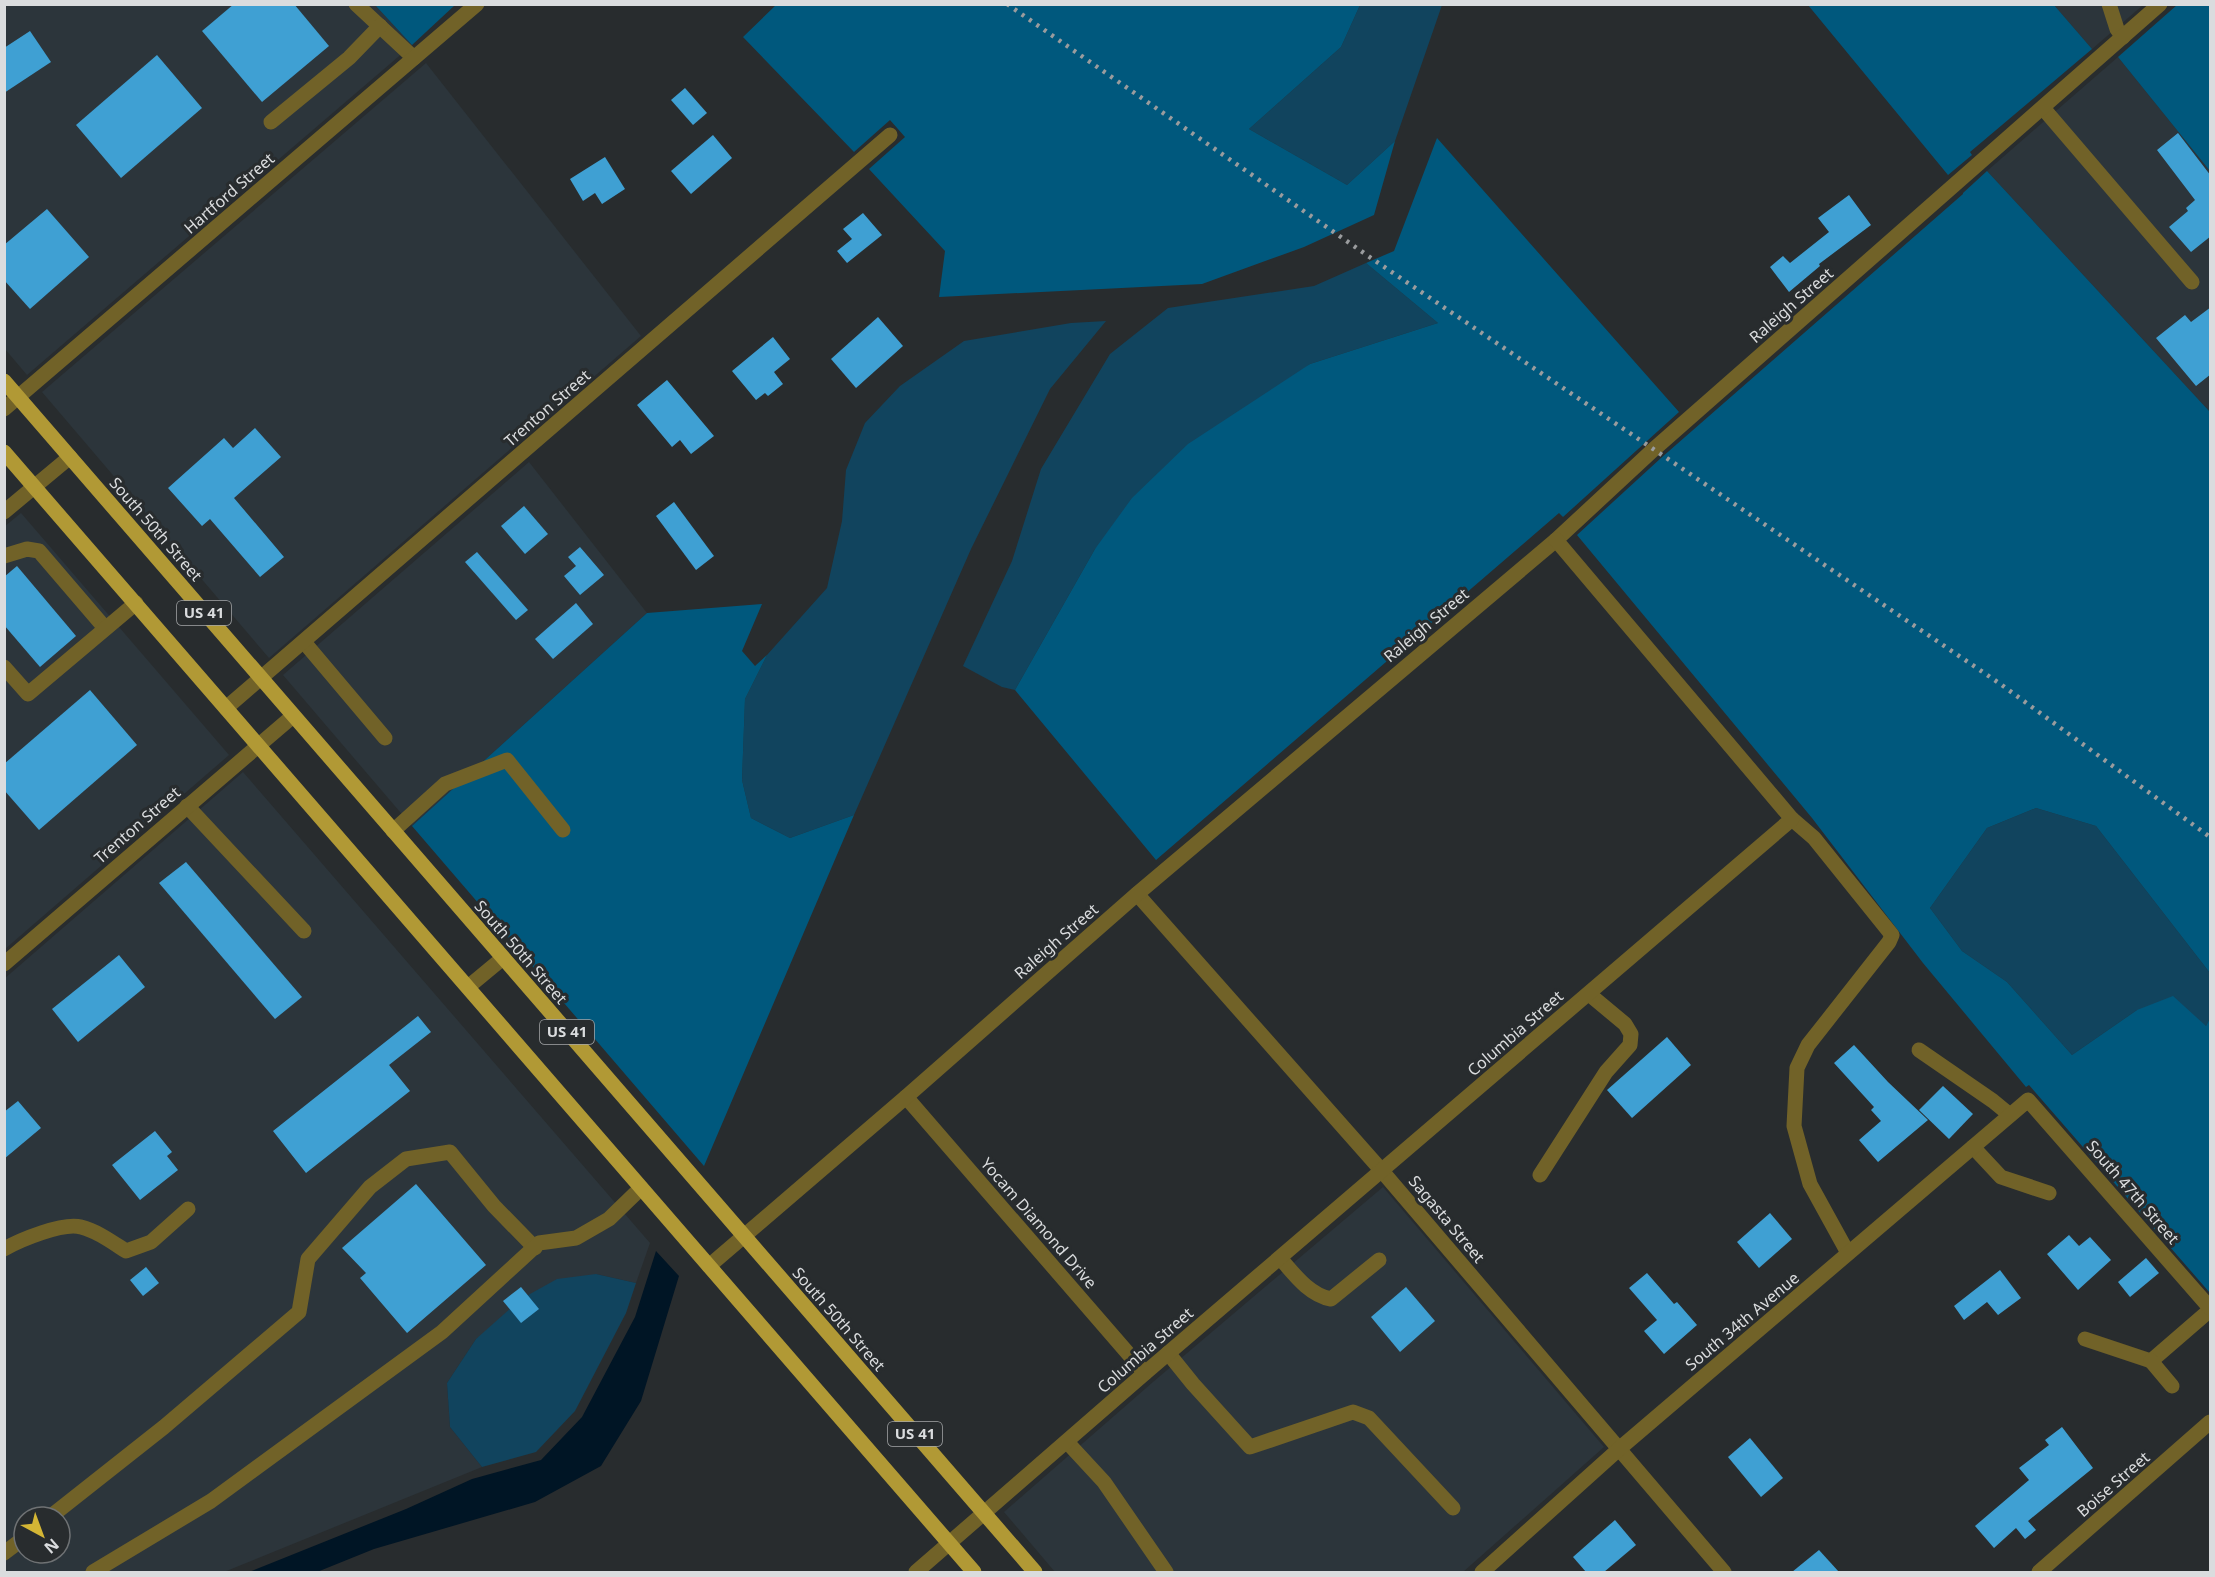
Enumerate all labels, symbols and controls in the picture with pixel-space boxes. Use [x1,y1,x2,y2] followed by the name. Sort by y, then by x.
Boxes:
[179,147,279,238] street label: Hartford Street
[1744,262,1838,348] street label: Raleigh Street
[499,364,595,452] street label: Trenton Street
[105,472,207,586] street label: South 50th Street
[1379,583,1473,667] street label: Raleigh Street
[177,601,231,625] road number: US 41
[89,781,185,869] street label: Trenton Street
[470,895,572,1009] street label: South 50th Street
[1009,898,1103,984] street label: Raleigh Street
[1462,985,1568,1081] street label: Columbia Street
[540,1020,594,1044] road number: US 41
[2082,1135,2184,1249] street label: South 47th Street
[976,1153,1102,1293] street label: Yocam Diamond Drive
[1404,1171,1490,1268] street label: Sagasta Street
[788,1262,890,1376] street label: South 50th Street
[1680,1267,1804,1375] street label: South 34th Avenue
[1092,1302,1198,1398] street label: Columbia Street
[888,1422,942,1446] road number: US 41
[2072,1446,2154,1522] street label: Boise Street
[12,1505,72,1565] north arrow
[40,1534,64,1559] text: N

